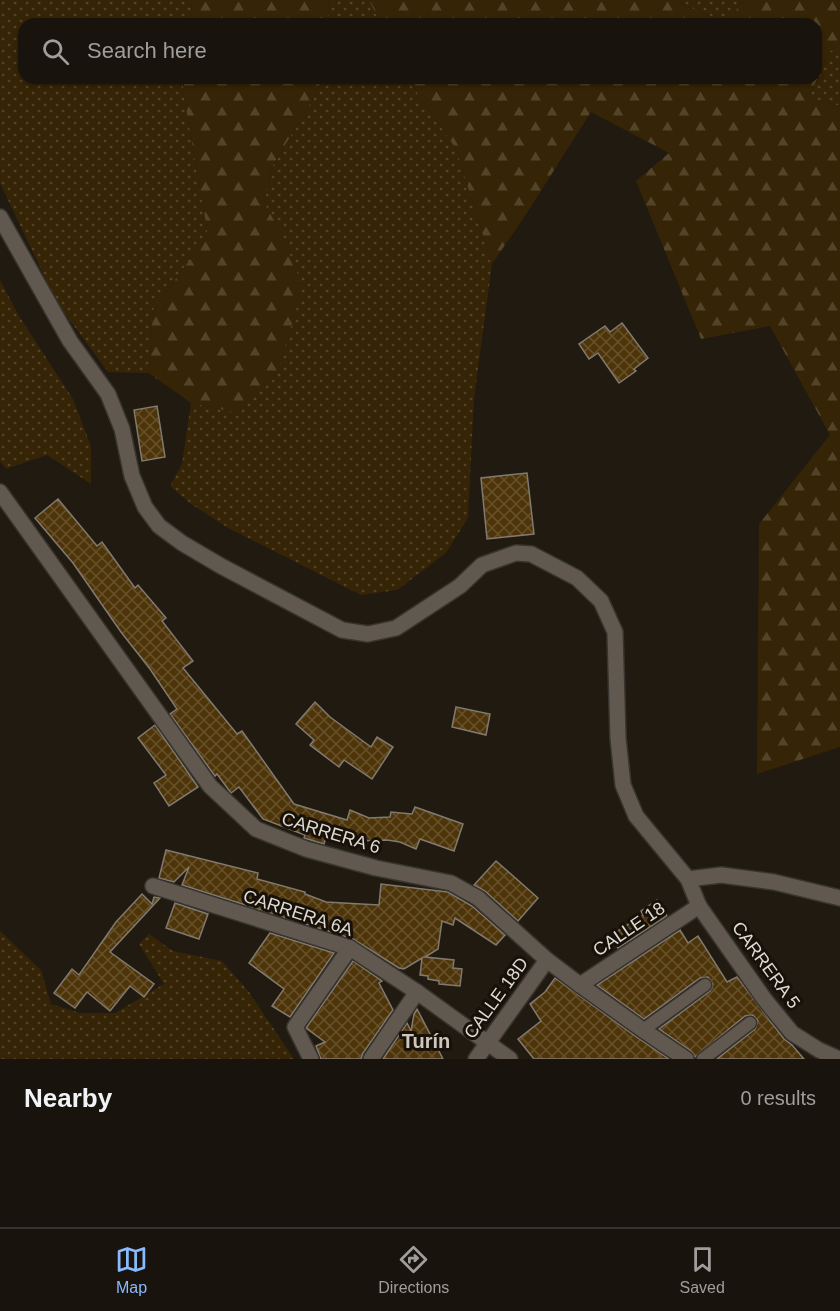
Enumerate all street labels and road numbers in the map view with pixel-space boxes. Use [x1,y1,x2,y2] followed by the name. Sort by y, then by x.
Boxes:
[279,809,383,857] street label: CARRERA 6
[241,886,355,940] street label: CARRERA 6A
[589,898,669,960] street label: CALLE 18
[728,918,804,1012] street label: CARRERA 5
[460,954,532,1042] street label: CALLE 18D

